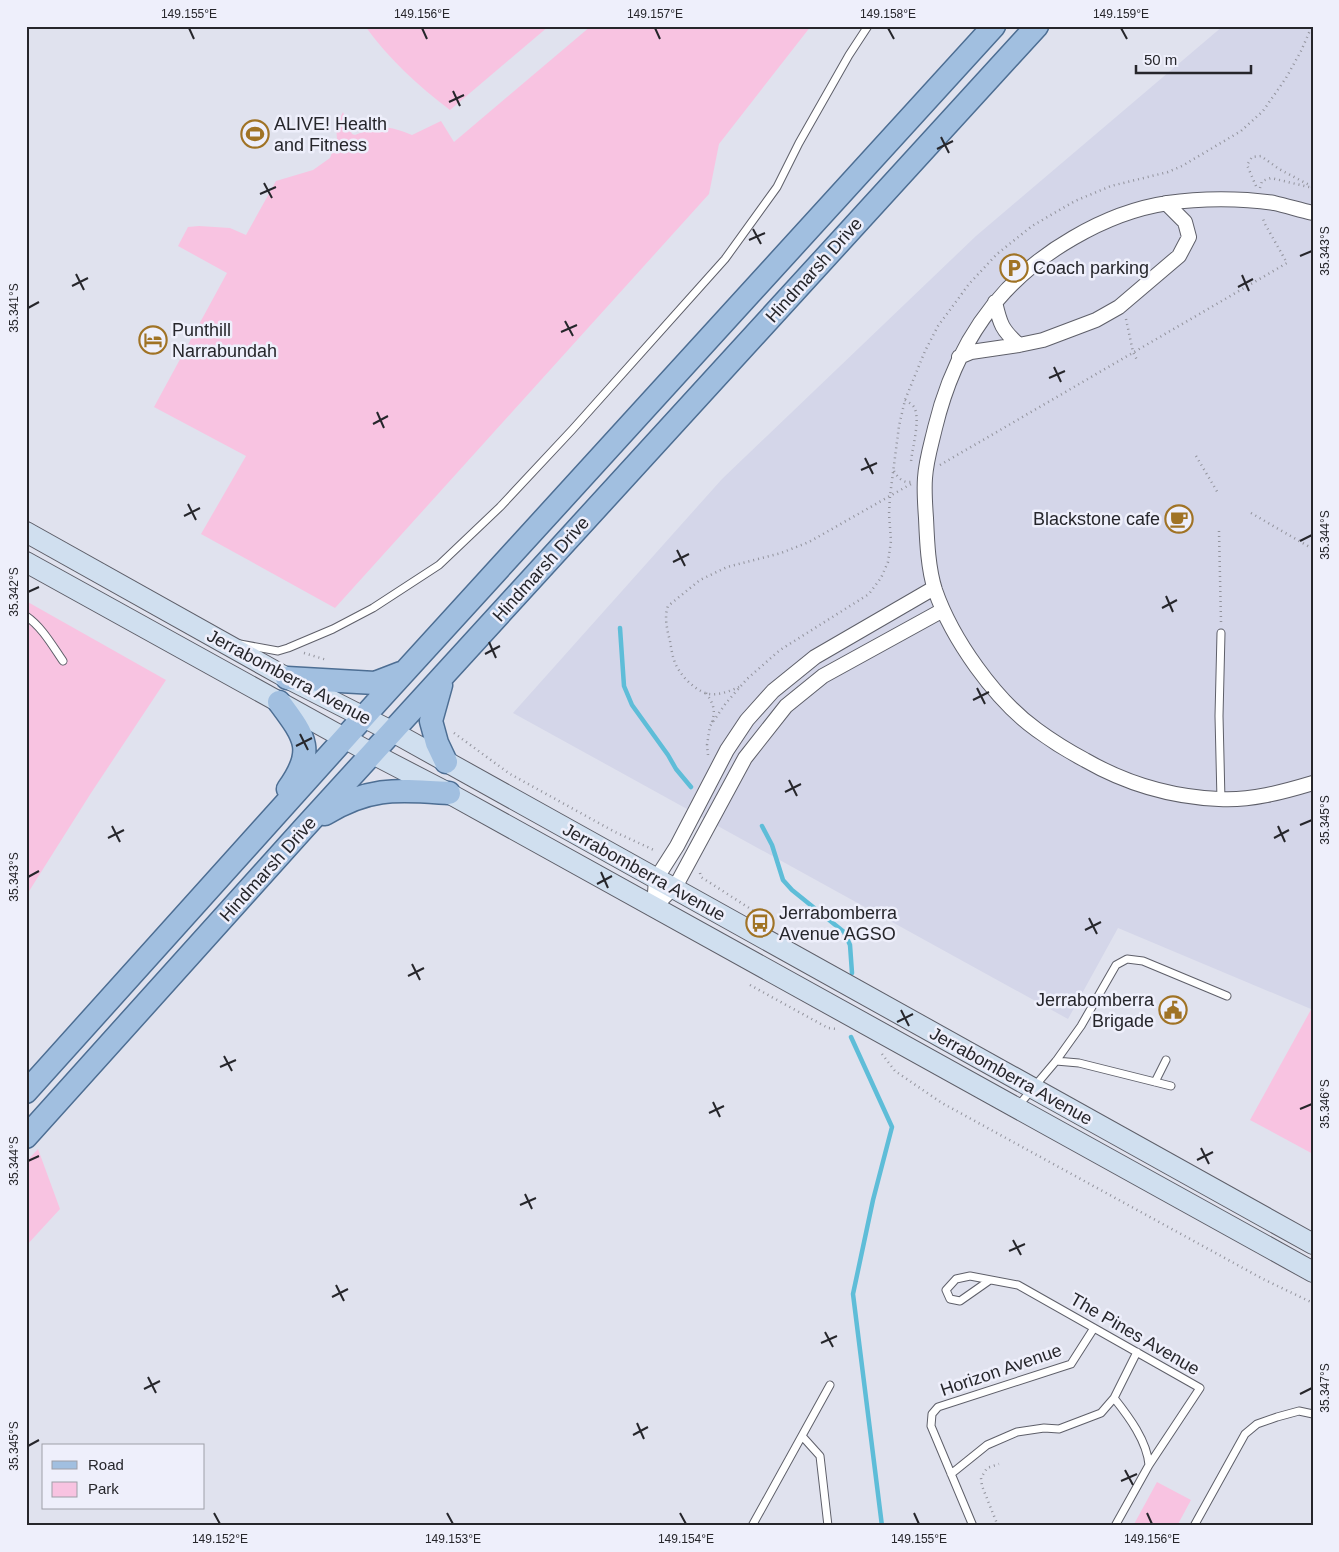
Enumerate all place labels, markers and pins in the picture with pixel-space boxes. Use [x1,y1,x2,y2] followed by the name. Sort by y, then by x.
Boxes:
[274,114,387,155] place label: ALIVE! Health and Fitness
[240,119,270,149] sports icon: ALIVE! Health and Fitness
[999,253,1029,283] parking icon: Coach parking
[1033,258,1149,278] place label: Coach parking
[172,320,277,361] place label: Punthill Narrabundah
[138,325,168,355] hotel icon: Punthill Narrabundah
[1164,504,1194,534] cafe icon: Blackstone cafe
[1033,509,1160,529] place label: Blackstone cafe
[779,903,898,944] place label: Jerrabomberra Avenue AGSO
[745,908,775,938] bus stop icon: Jerrabomberra Avenue AGSO
[1036,990,1155,1031] place label: Jerrabomberra Brigade
[1158,995,1188,1025] public building icon: Jerrabomberra Brigade

